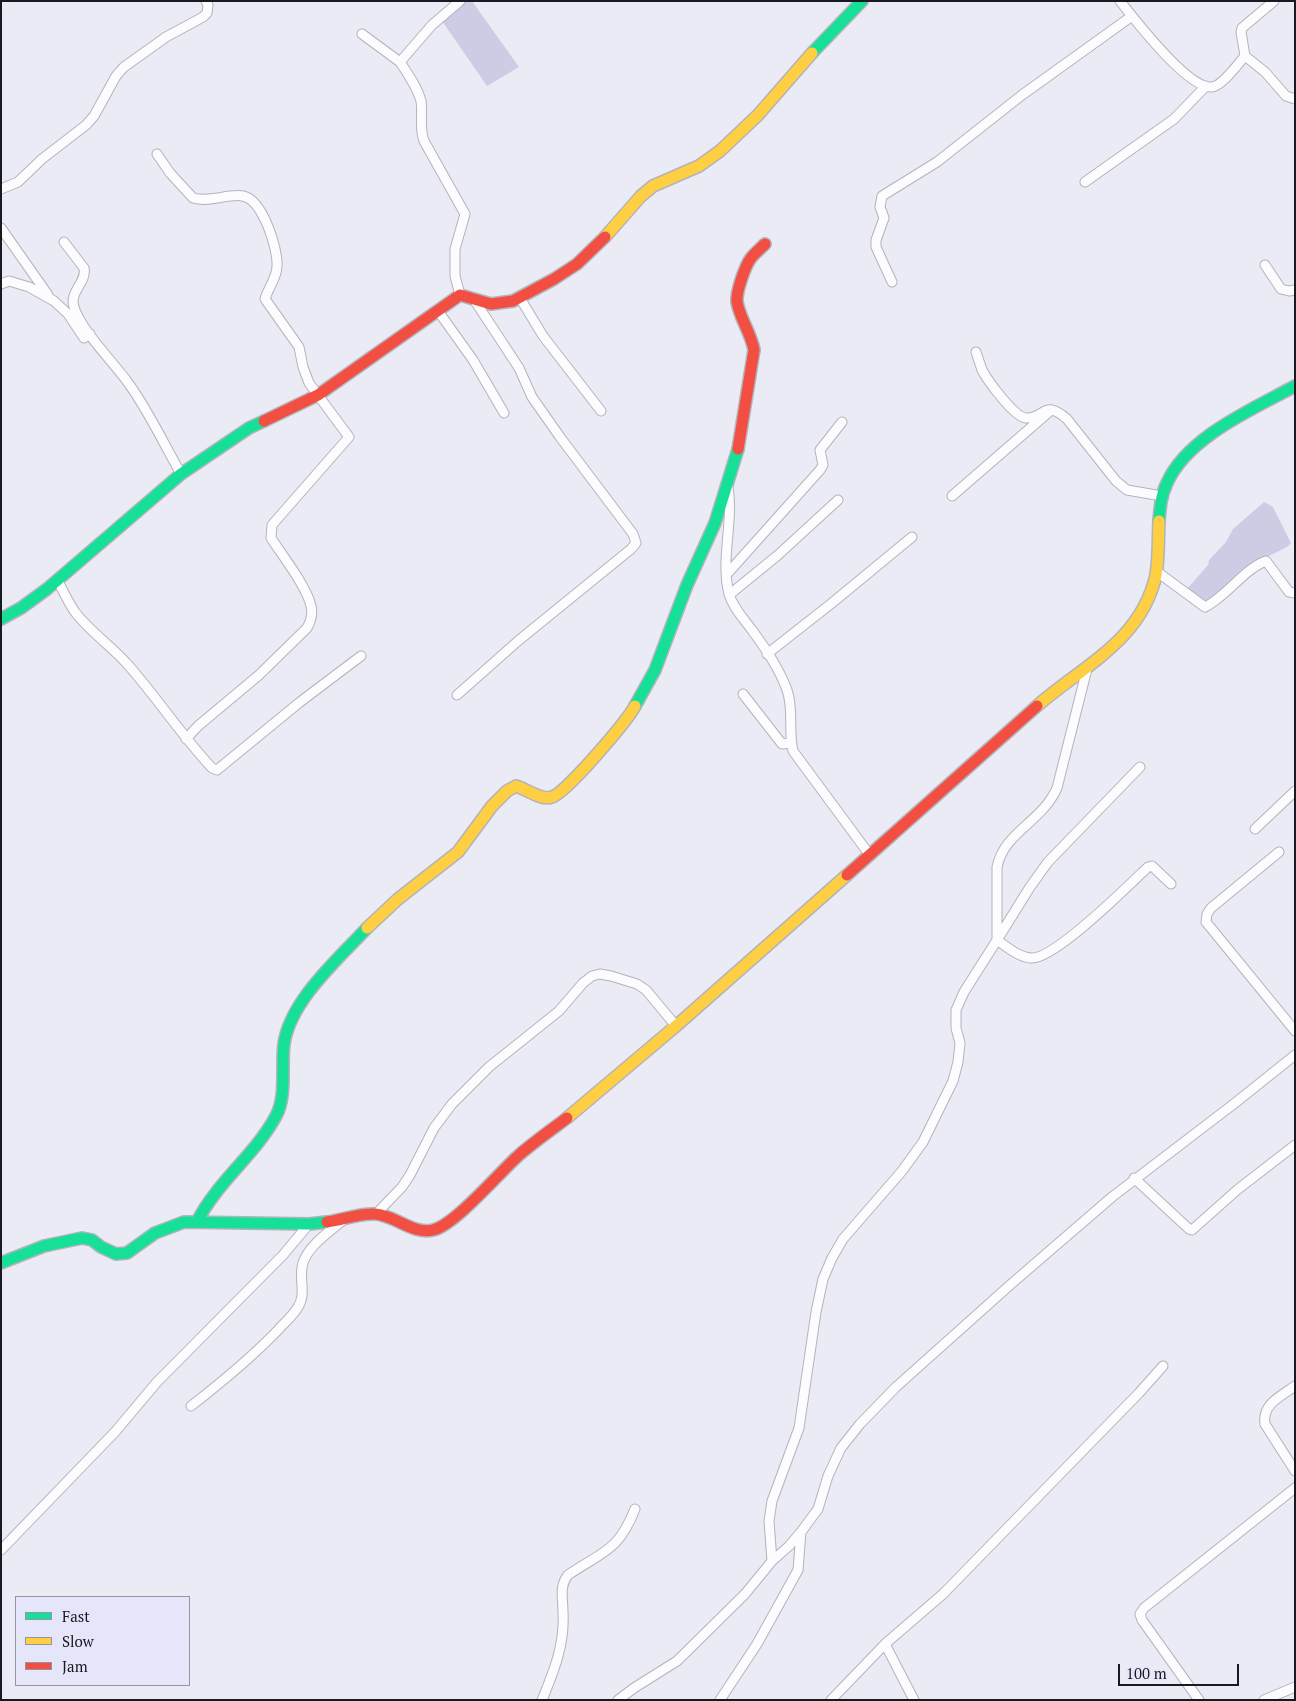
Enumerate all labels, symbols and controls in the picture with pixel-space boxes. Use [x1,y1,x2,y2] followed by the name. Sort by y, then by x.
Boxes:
[15,1596,190,1686] legend
[62,1606,90,1626] text: Fast
[62,1631,94,1651] text: Slow
[1121,1654,1242,1686] scale bar
[62,1656,88,1676] text: Jam
[1126,1663,1167,1683] text: 100 m

